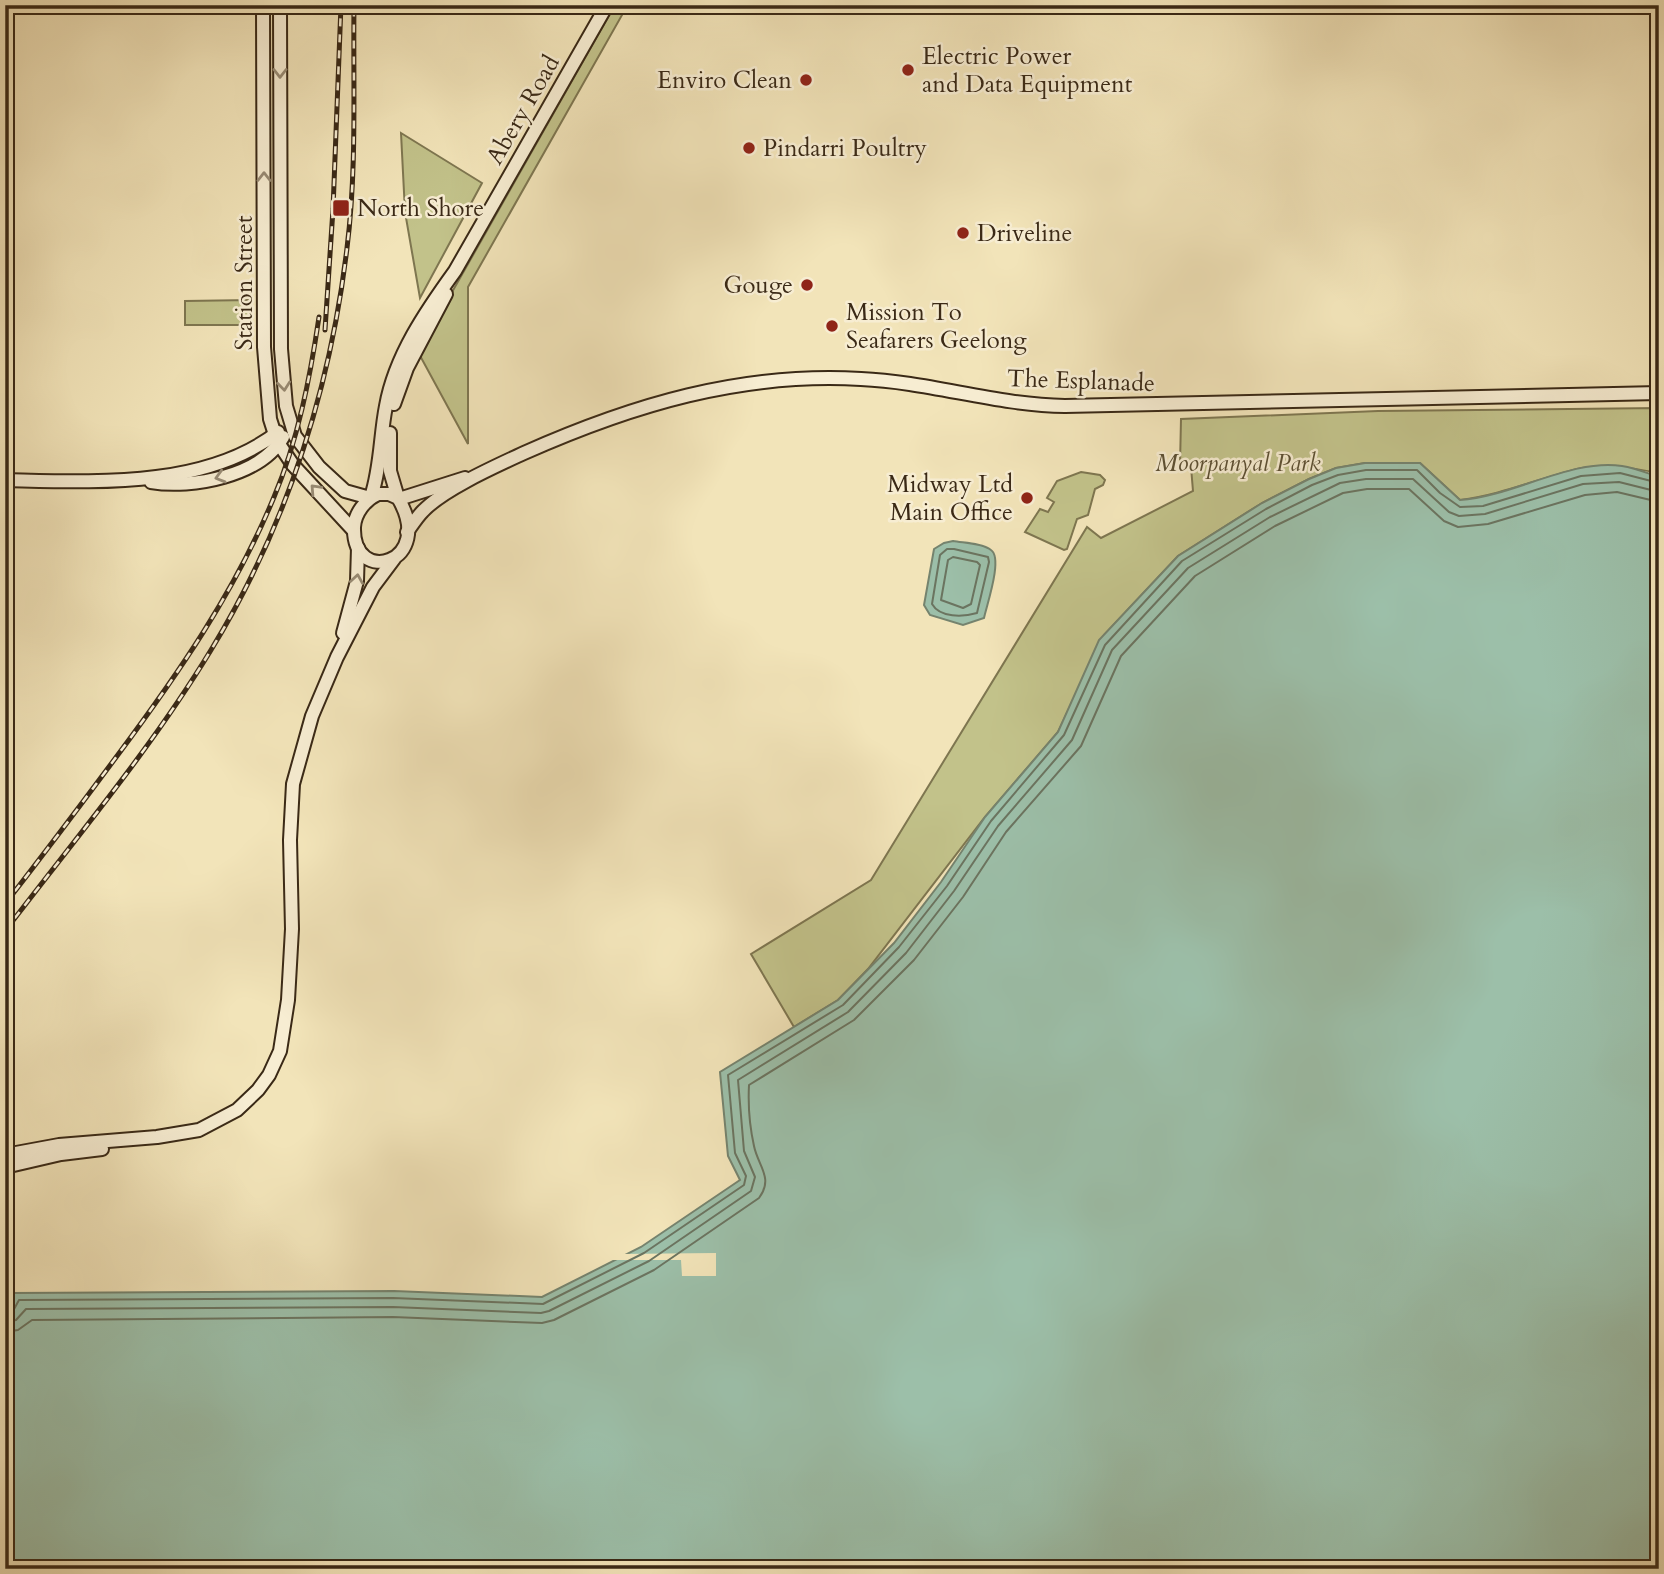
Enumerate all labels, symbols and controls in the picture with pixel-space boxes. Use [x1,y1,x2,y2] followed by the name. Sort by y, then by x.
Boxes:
[922,40,1133,101] place label: Electric Power and Data Equipment
[478,49,568,171] street label: Abery Road
[900,62,916,78] marker: Electric Power and Data Equipment
[657,64,792,97] place label: Enviro Clean
[272,69,288,79] one-way arrow
[798,72,814,88] marker: Enviro Clean
[763,132,927,165] place label: Pindarri Poultry
[741,140,757,156] marker: Pindarri Poultry
[256,171,272,181] one-way arrow
[357,192,484,225] place label: North Shore
[331,198,351,218] marker: North Shore
[228,215,261,351] street label: Station Street
[977,217,1072,250] place label: Driveline
[955,225,971,241] marker: Driveline
[724,269,793,302] place label: Gouge
[799,277,815,293] marker: Gouge
[846,296,1027,357] place label: Mission To Seafarers Geelong
[824,318,840,334] marker: Mission To Seafarers Geelong
[1007,362,1155,400] street label: The Esplanade
[276,380,291,392] one-way arrow
[1155,447,1321,480] park label: Moorpanyal Park
[214,468,226,483] one-way arrow
[887,468,1013,529] place label: Midway Ltd Main Office
[311,484,324,497] one-way arrow
[1019,490,1035,506] marker: Midway Ltd Main Office
[349,573,364,585] one-way arrow

